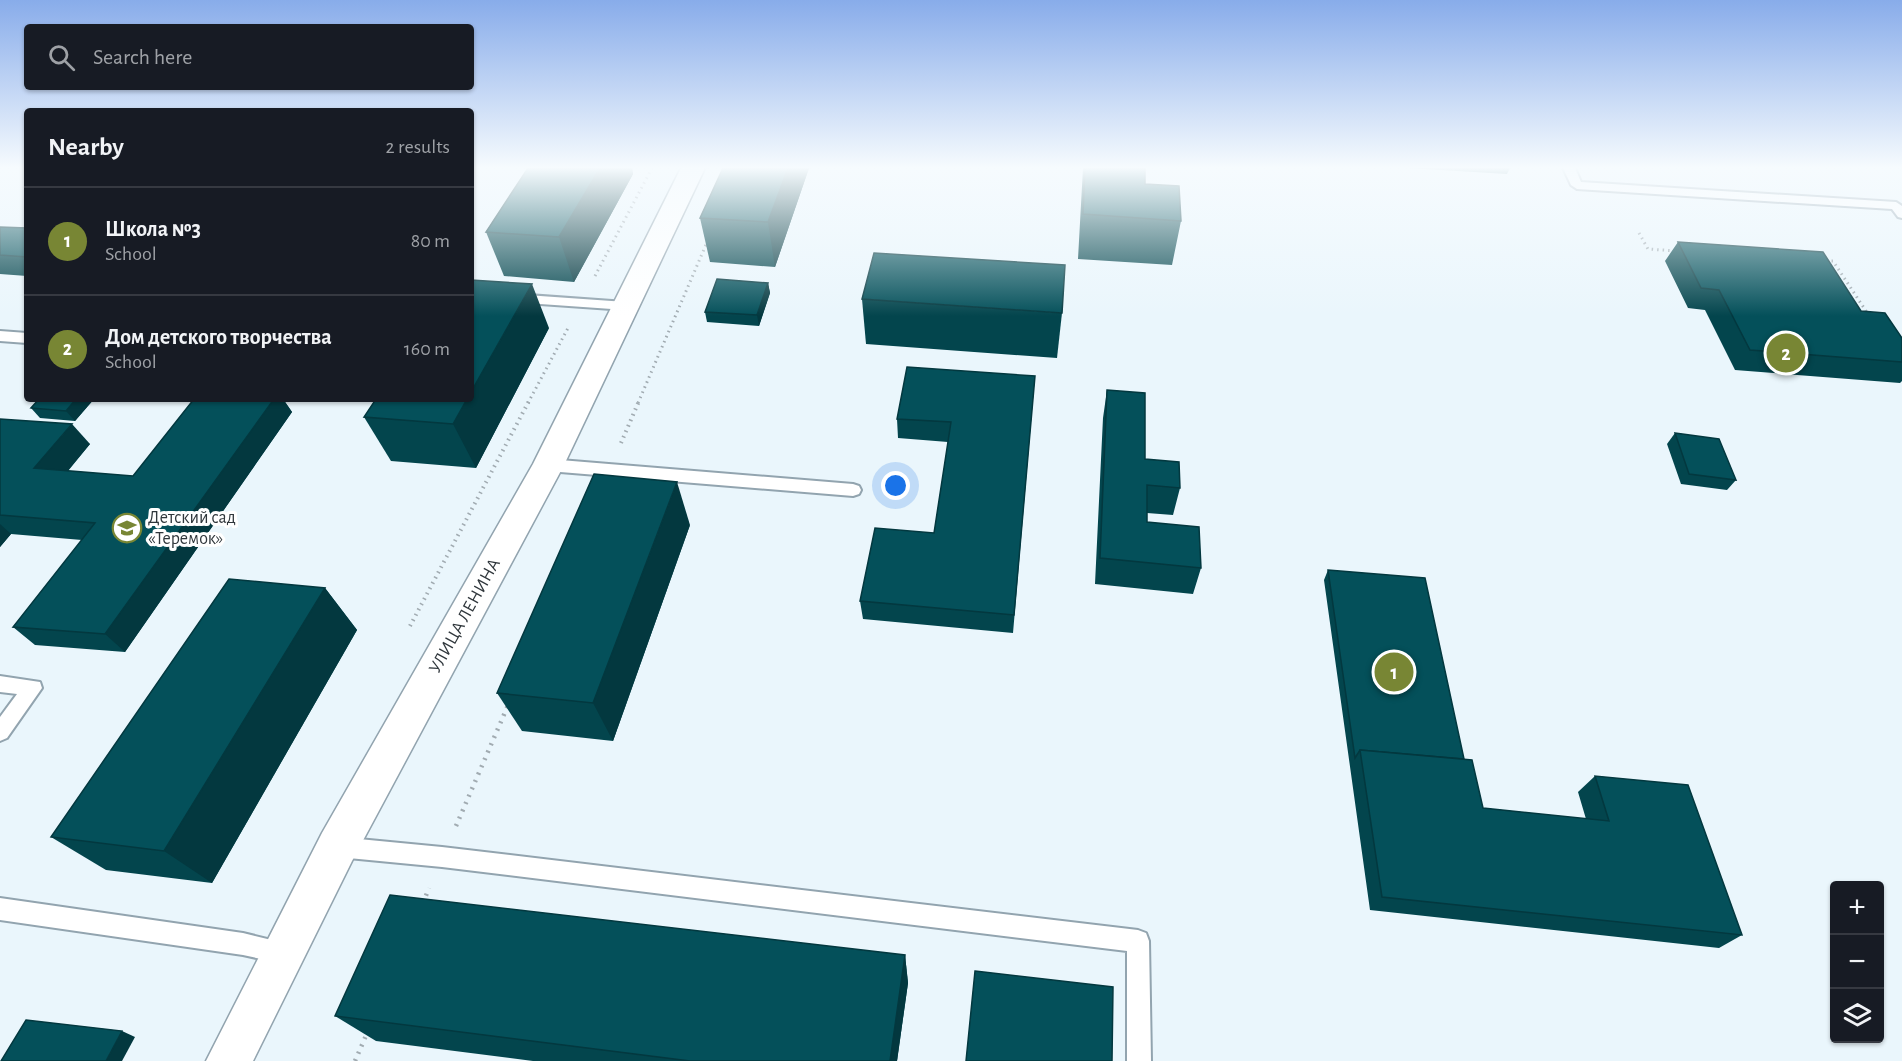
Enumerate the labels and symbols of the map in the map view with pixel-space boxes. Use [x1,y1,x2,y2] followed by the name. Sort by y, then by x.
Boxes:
[1766,330,1806,376] pin: 2
[881,471,910,500] your location
[148,509,236,548] place label: Детский сад «Теремок»
[111,512,143,544] school or university icon: Детский сад «Теремок»
[426,555,504,676] street label: УЛИЦА ЛЕНИНА
[1374,650,1414,694] pin: 1

